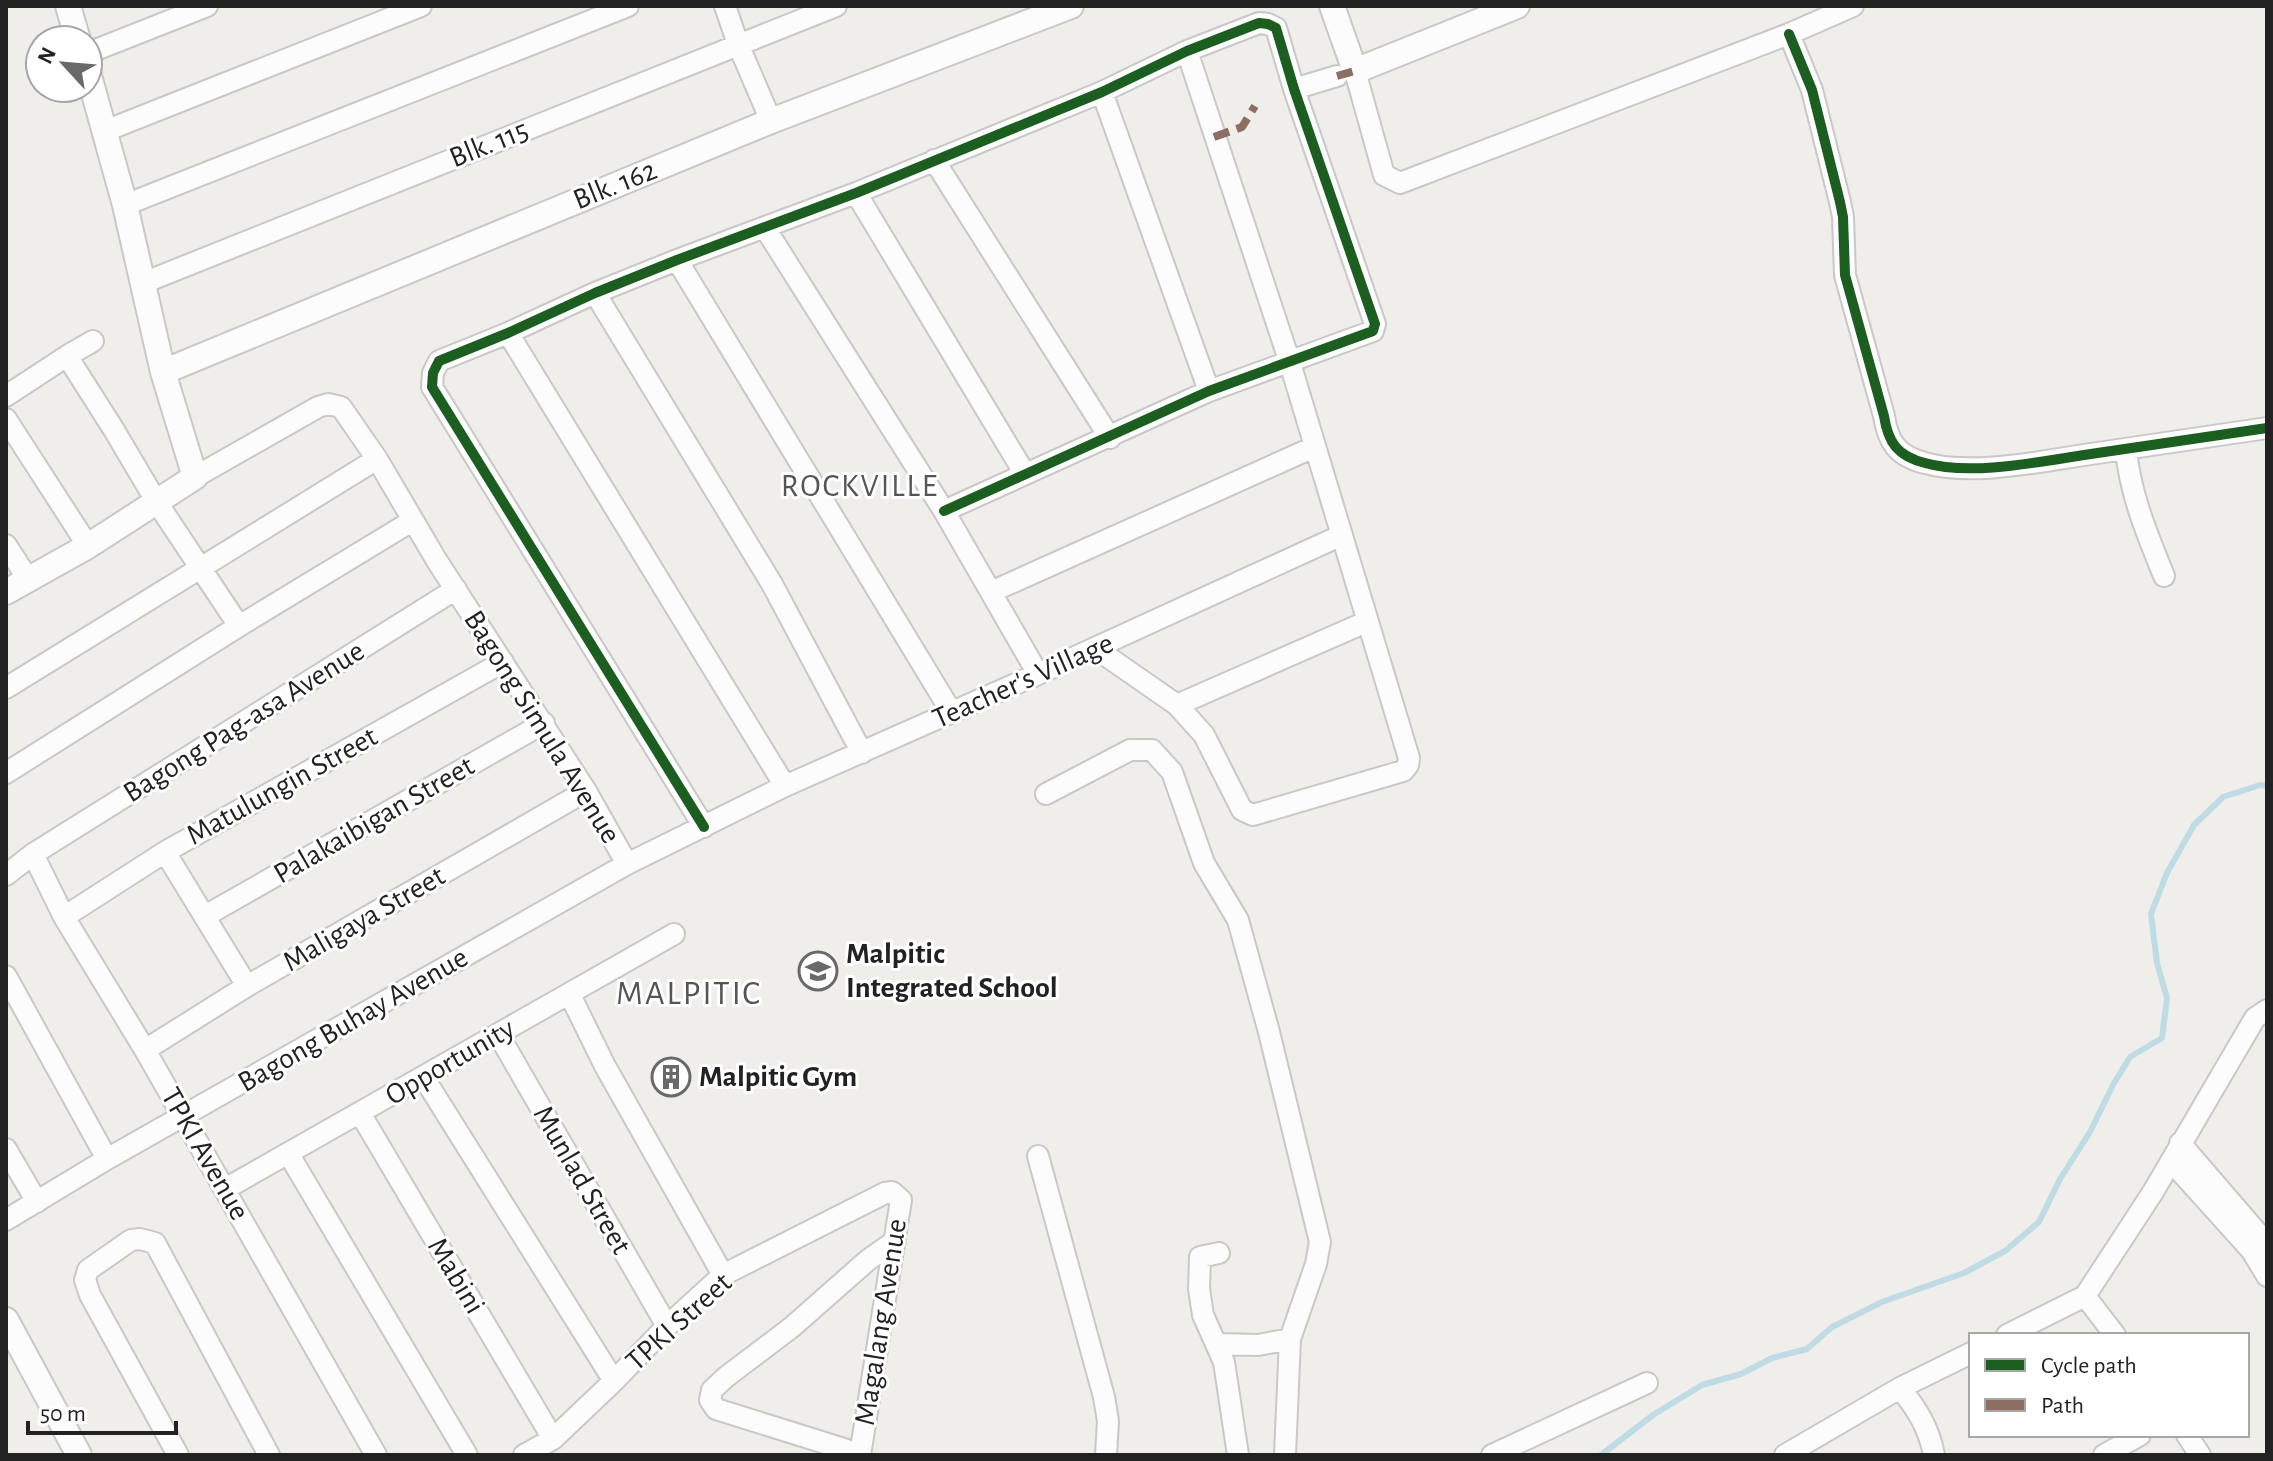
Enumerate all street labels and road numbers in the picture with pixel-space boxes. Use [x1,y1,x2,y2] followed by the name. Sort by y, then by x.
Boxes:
[445,115,533,173] street label: Blk. 115
[569,155,661,215] street label: Blk. 162
[458,605,626,849] street label: Bagong Simula Avenue
[928,628,1118,734] street label: Teacher's Village
[118,636,370,808] street label: Bagong Pag-asa Avenue
[182,721,383,851] street label: Matulungin Street
[269,750,480,889] street label: Palakaibigan Street
[278,860,450,977] street label: Maligaya Street
[233,942,473,1098] street label: Bagong Buhay Avenue
[380,1013,520,1111] street label: Opportunity
[155,1083,255,1225] street label: TPKI Avenue
[528,1101,637,1260] street label: Munlad Street
[850,1217,912,1427] street label: Magalang Avenue
[422,1233,490,1319] street label: Mabini
[621,1267,738,1377] street label: TPKI Street

